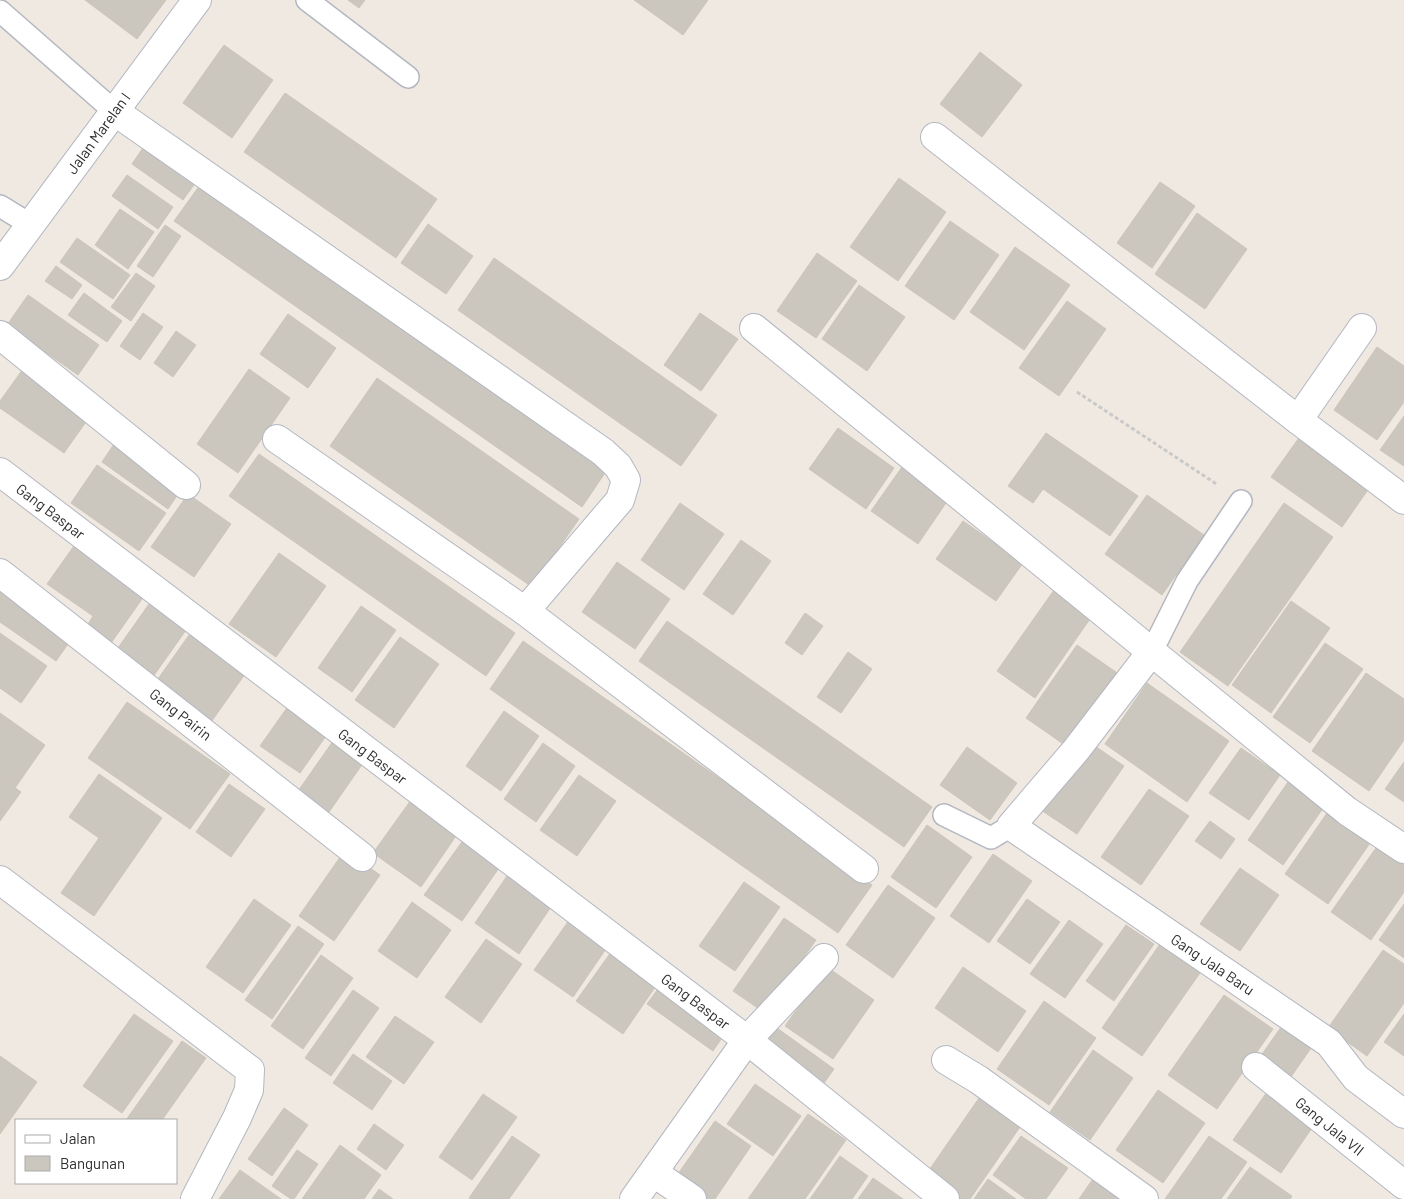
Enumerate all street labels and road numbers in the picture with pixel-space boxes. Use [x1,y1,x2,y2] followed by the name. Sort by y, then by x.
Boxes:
[62,89,134,177] street label: Jalan Marelan I
[13,479,89,543] street label: Gang Baspar
[146,684,216,744] street label: Gang Pairin
[335,724,411,788] street label: Gang Baspar
[1168,929,1258,999] street label: Gang Jala Baru
[658,969,734,1033] street label: Gang Baspar
[1292,1093,1368,1159] street label: Gang Jala VII

